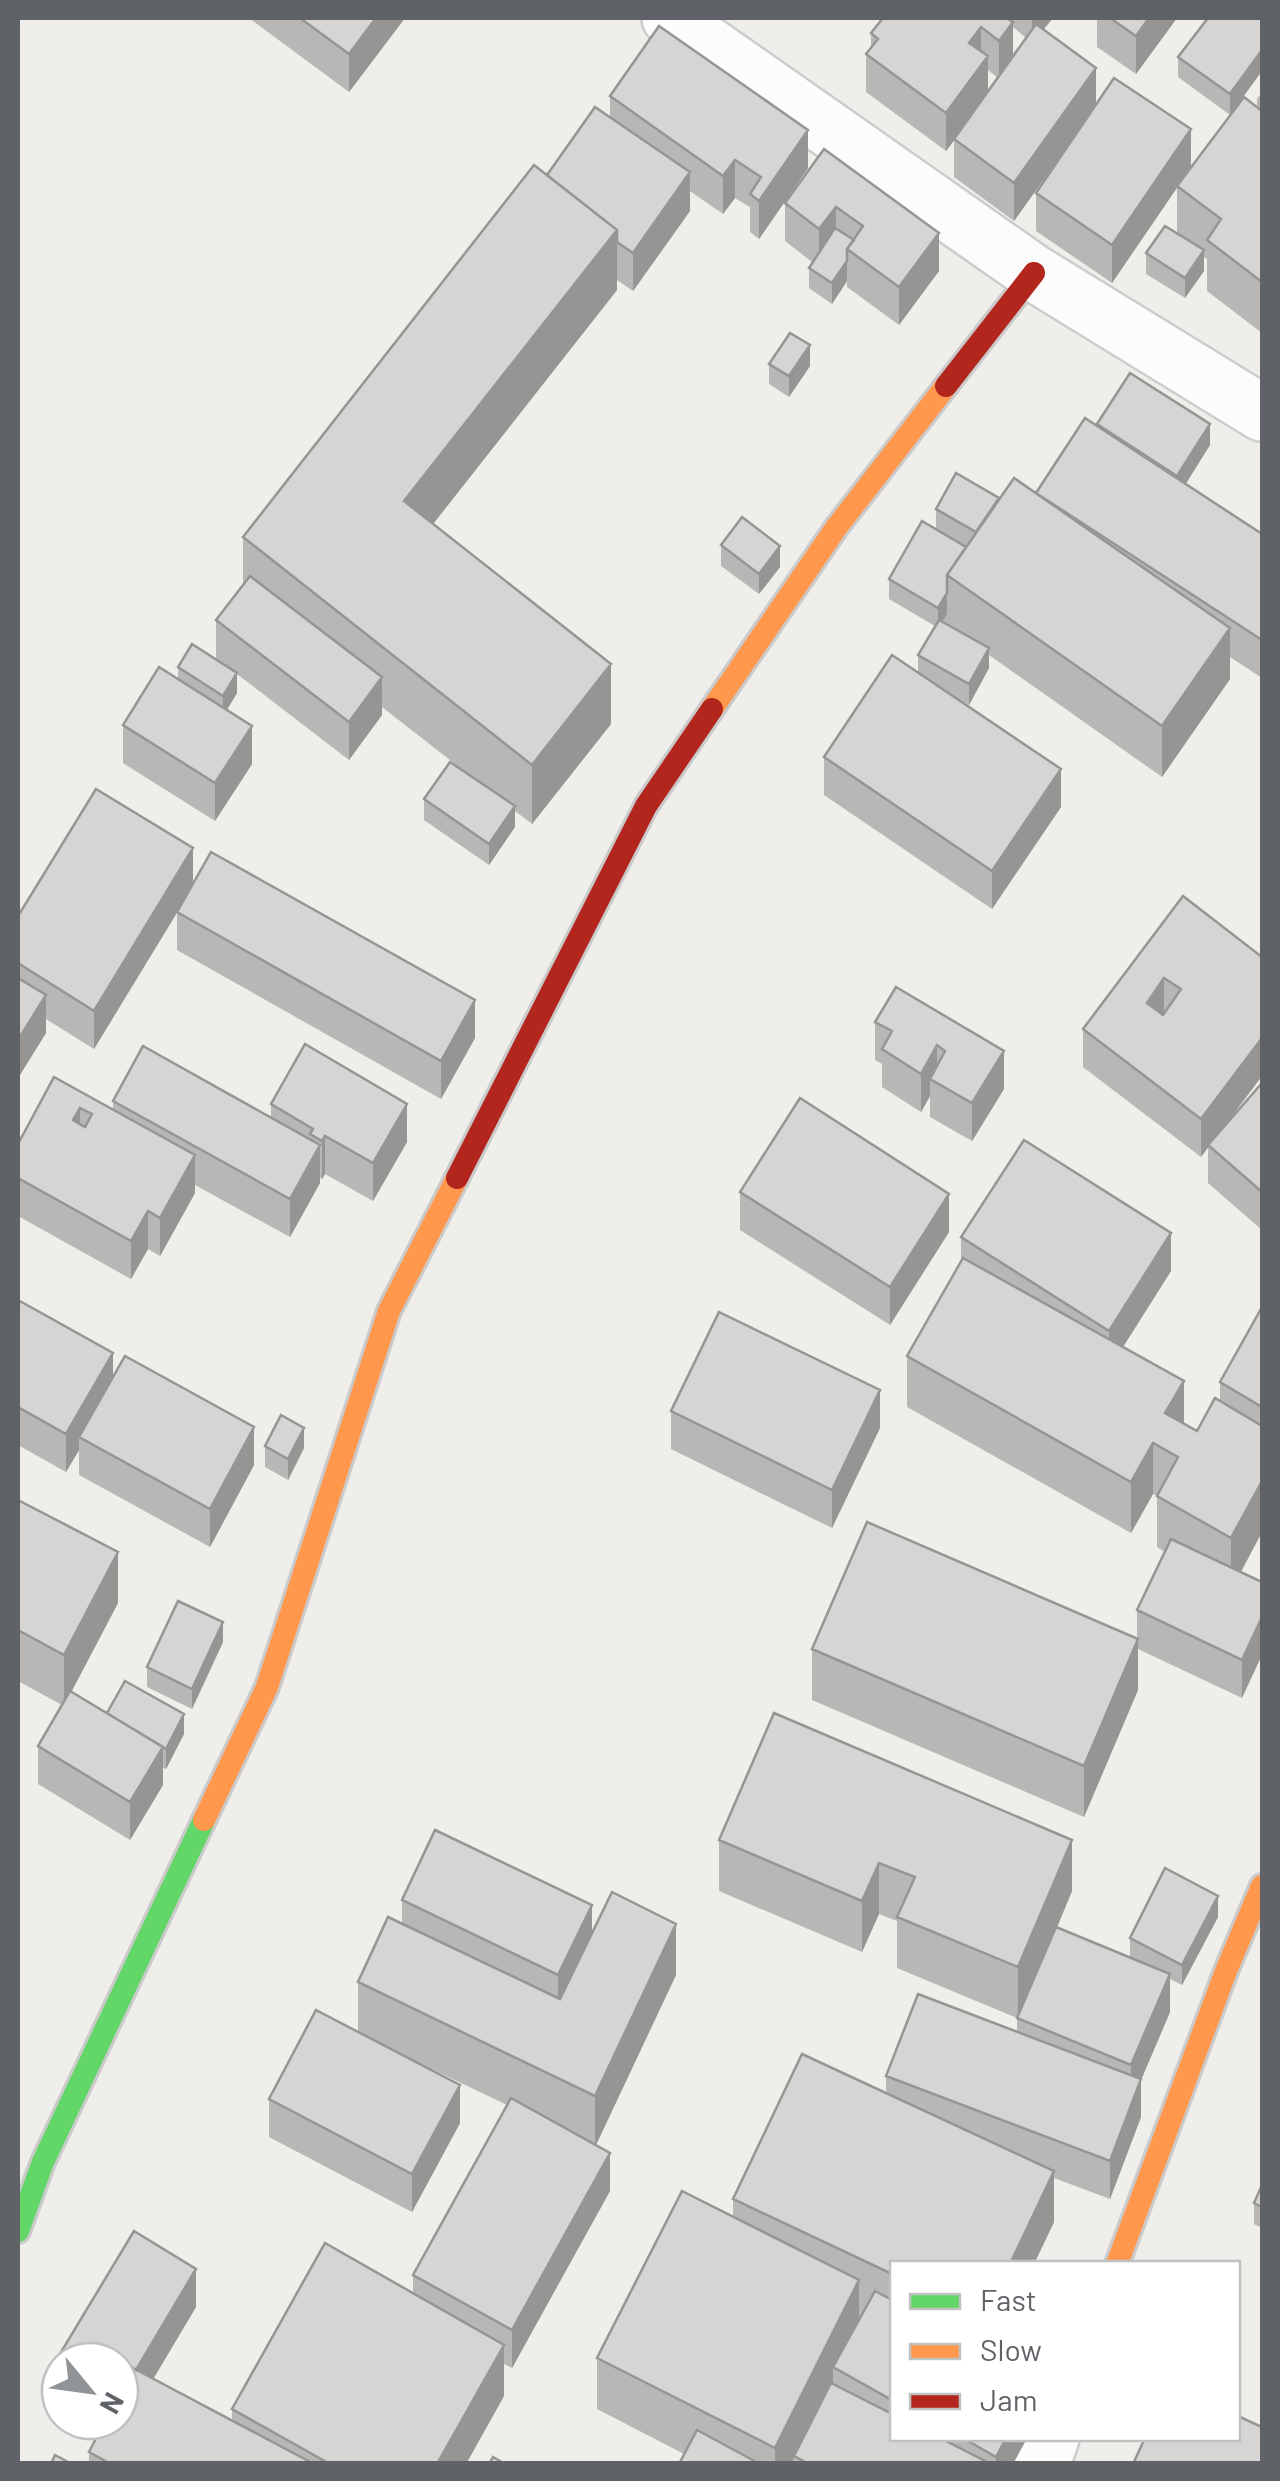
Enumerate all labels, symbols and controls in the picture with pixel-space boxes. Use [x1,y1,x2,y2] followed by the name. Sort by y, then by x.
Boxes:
[890,2261,1240,2441] legend
[980,2281,1037,2317] text: Fast
[980,2331,1042,2367] text: Slow
[40,2341,140,2441] north arrow
[980,2381,1037,2417] text: Jam
[93,2387,132,2420] text: N

